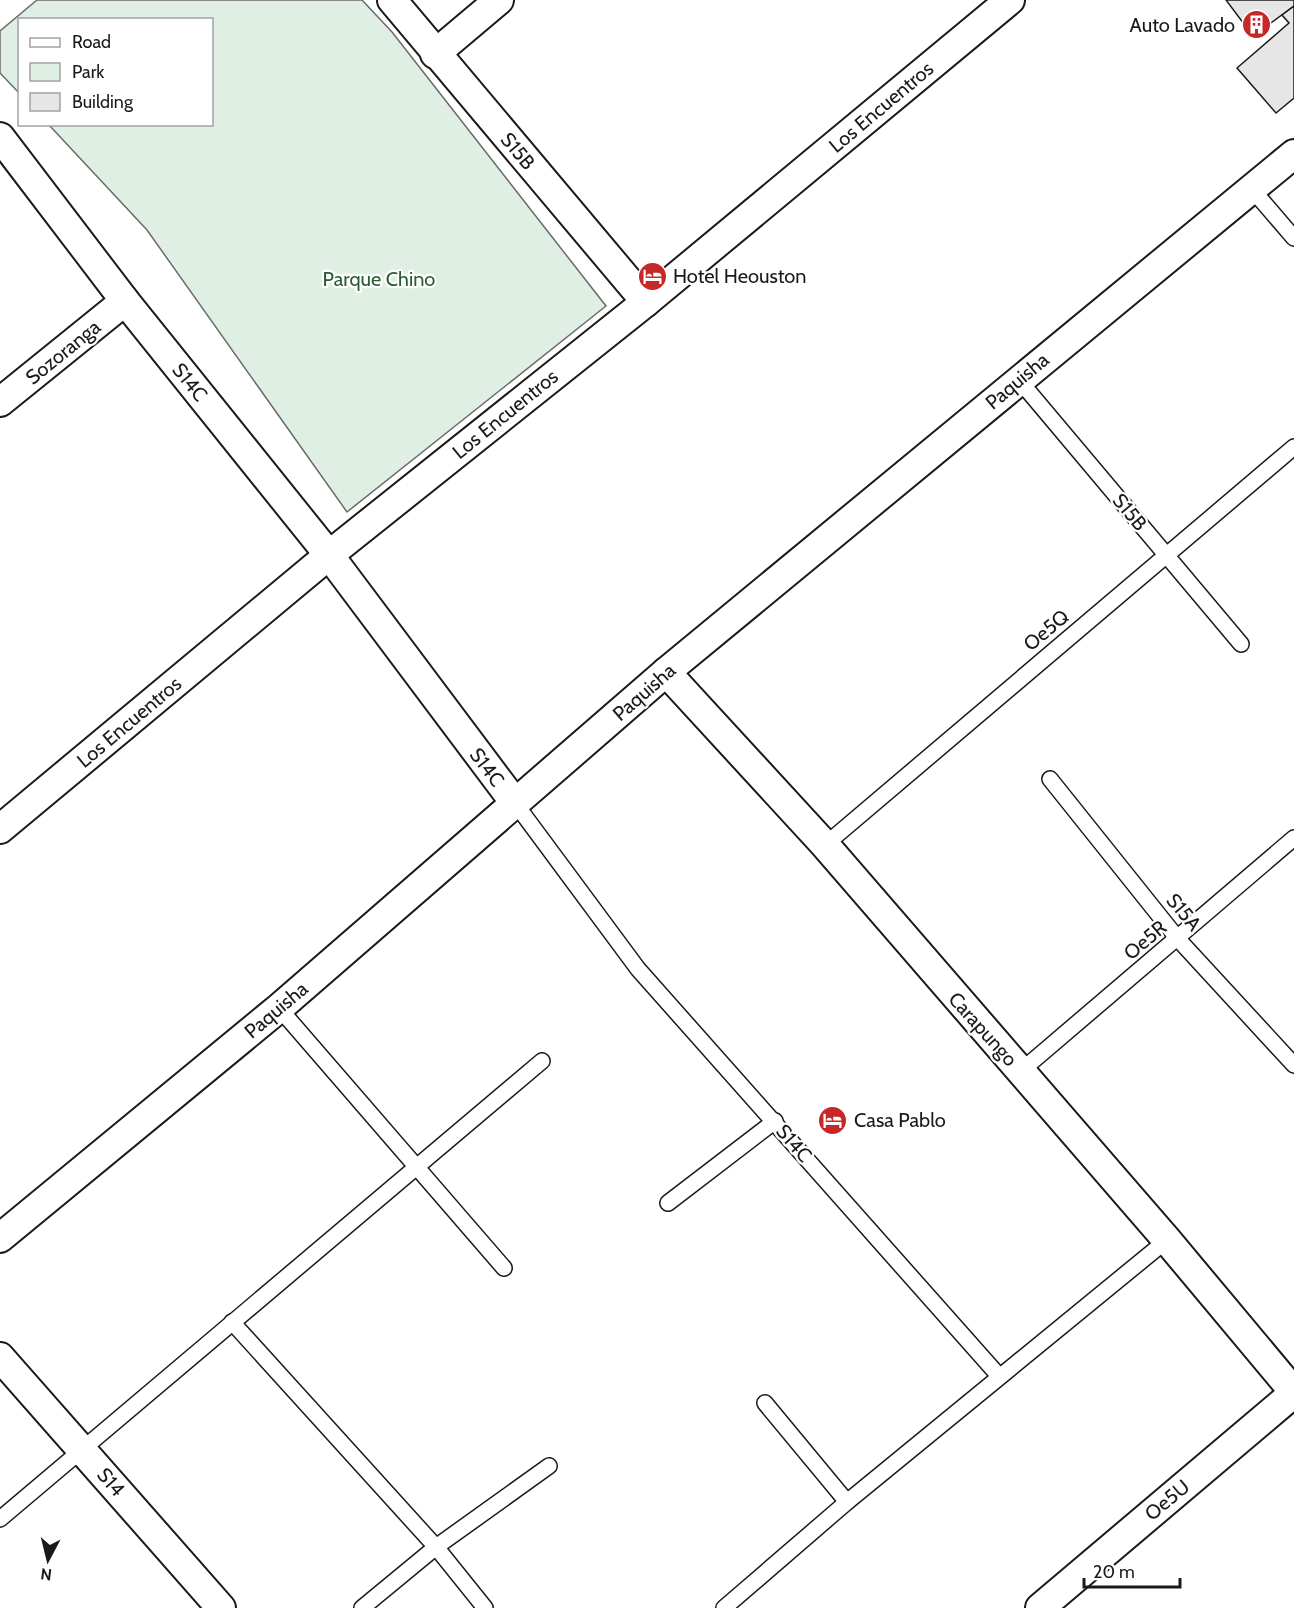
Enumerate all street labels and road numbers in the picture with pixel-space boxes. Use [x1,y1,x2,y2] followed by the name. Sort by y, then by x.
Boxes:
[824,56,938,158] street label: Los Encuentros
[496,128,540,174] street label: S15B
[21,314,106,389] street label: Sozoranga
[980,347,1054,414] street label: Paquisha
[167,358,213,406] street label: S14C
[447,364,563,464] street label: Los Encuentros
[1108,489,1152,535] street label: S15B
[1018,604,1074,656] street label: Oe5Q
[608,658,681,726] street label: Paquisha
[72,671,186,773] street label: Los Encuentros
[465,743,509,791] street label: S14C
[1162,888,1207,936] street label: S15A
[1119,915,1171,965] street label: Oe5R
[239,976,313,1043] street label: Paquisha
[943,987,1023,1071] street label: Carapungo
[771,1119,817,1167] street label: S14C
[92,1463,130,1501] street label: S14
[1140,1474,1194,1526] street label: Oe5U

